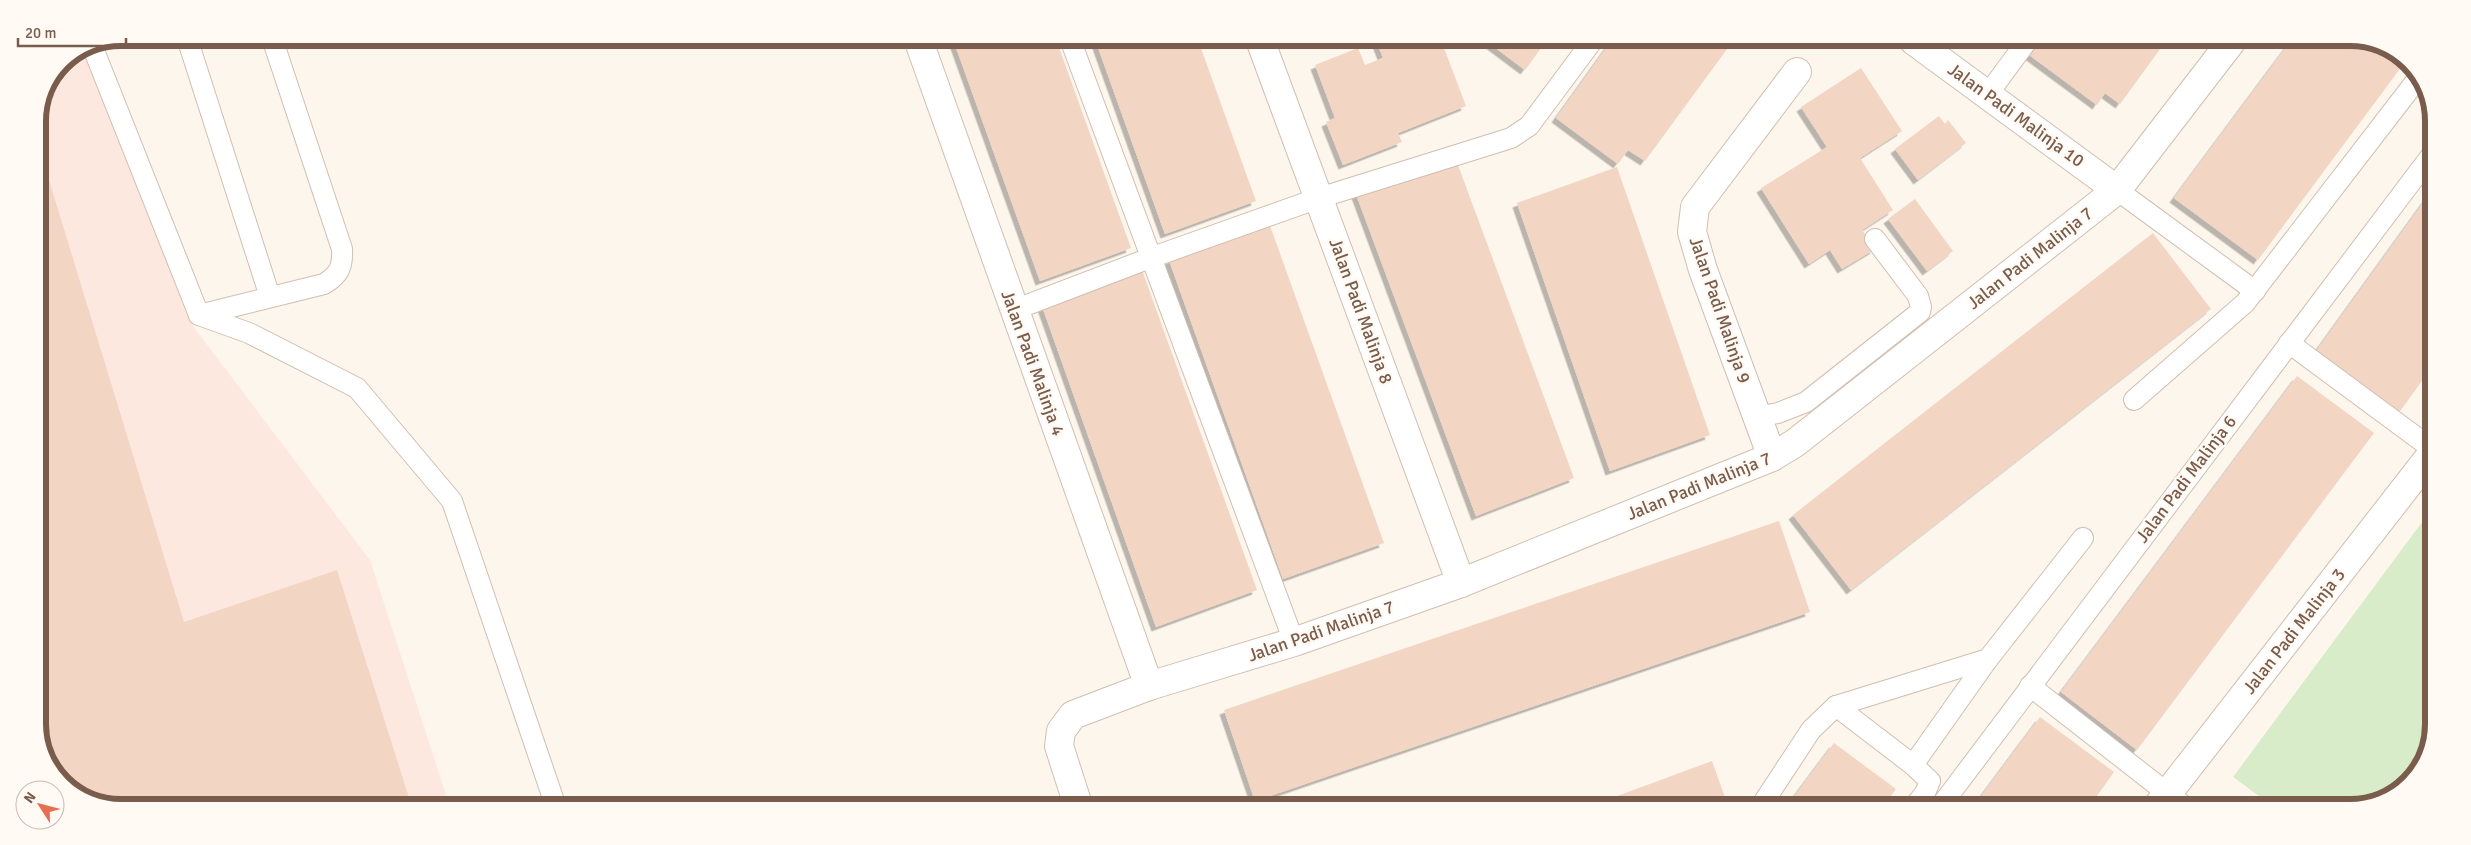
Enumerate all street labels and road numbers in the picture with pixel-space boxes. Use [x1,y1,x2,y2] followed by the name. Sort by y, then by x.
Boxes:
[1944,58,2088,172] street label: Jalan Padi Malinja 10
[1963,202,2097,314] street label: Jalan Padi Malinja 7
[1685,234,1755,386] street label: Jalan Padi Malinja 9
[1324,235,1398,387] street label: Jalan Padi Malinja 8
[996,287,1070,439] street label: Jalan Padi Malinja 4
[2131,411,2241,547] street label: Jalan Padi Malinja 6
[1624,447,1774,525] street label: Jalan Padi Malinja 7
[2238,564,2350,698] street label: Jalan Padi Malinja 3
[1245,596,1397,666] street label: Jalan Padi Malinja 7

